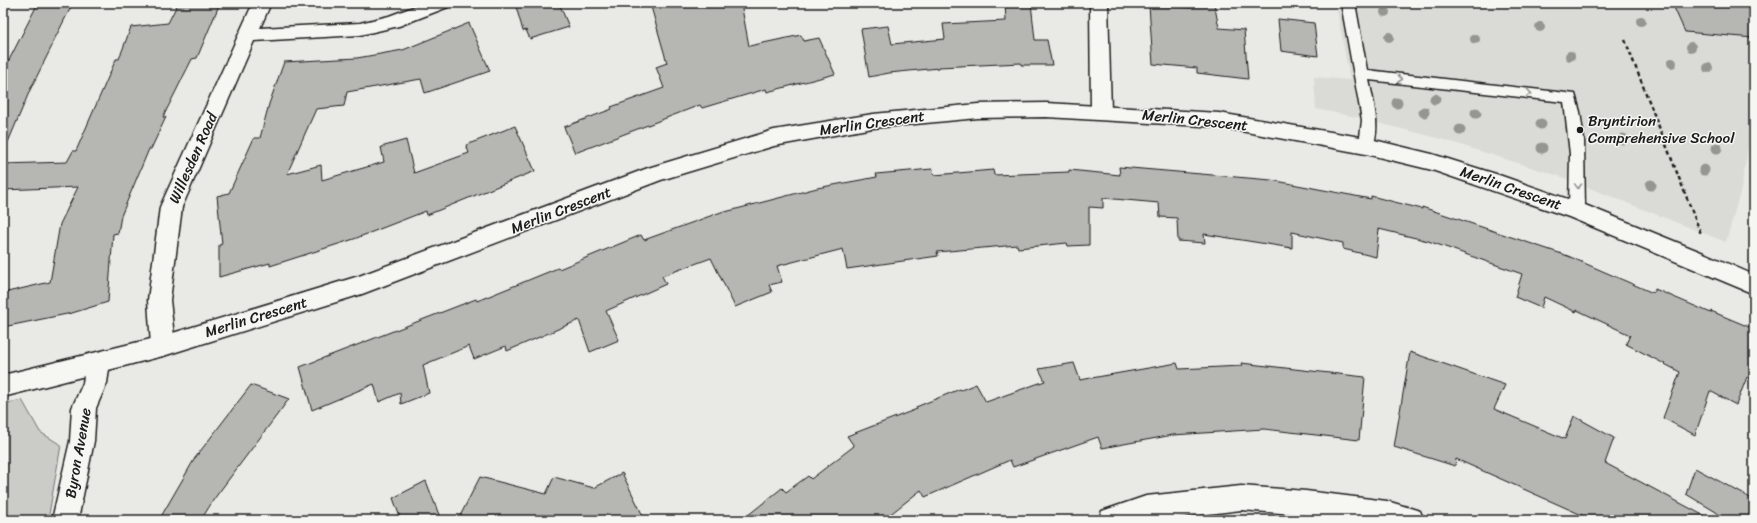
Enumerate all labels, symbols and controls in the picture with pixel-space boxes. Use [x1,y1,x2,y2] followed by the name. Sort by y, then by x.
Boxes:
[1397,74,1403,83] one-way arrow
[1526,88,1533,97] one-way arrow
[1141,102,1250,139] street label: Merlin Crescent
[818,103,927,143] street label: Merlin Crescent
[161,107,225,208] street label: Willesden Road
[1588,108,1735,151] place label: Bryntirion Comprehensive School
[1575,125,1585,135] marker: Bryntirion Comprehensive School
[1457,158,1566,218] street label: Merlin Crescent
[507,179,616,241] street label: Merlin Crescent
[1574,183,1583,189] one-way arrow
[201,289,311,345] street label: Merlin Crescent
[57,405,99,500] street label: Byron Avenue

